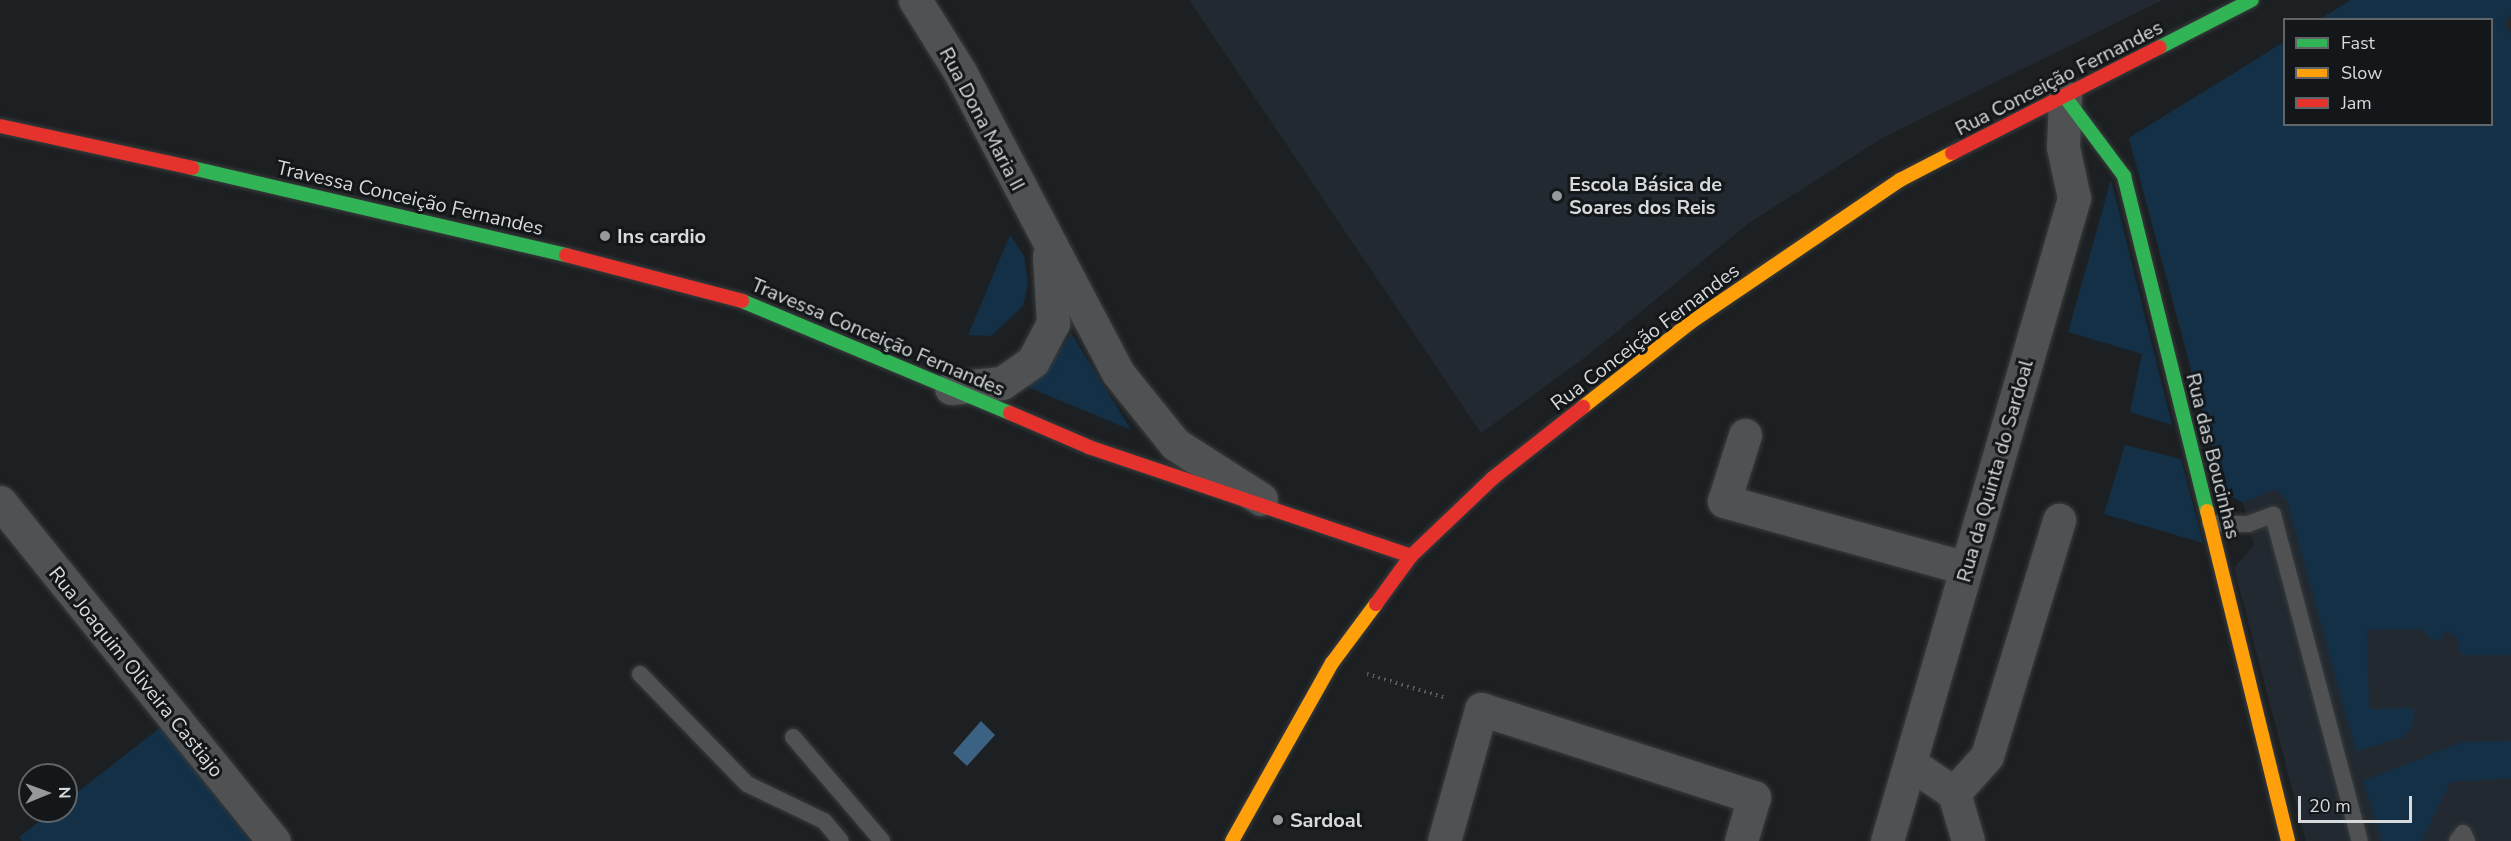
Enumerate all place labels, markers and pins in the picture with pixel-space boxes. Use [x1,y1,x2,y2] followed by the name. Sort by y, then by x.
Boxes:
[1569,172,1722,219] place label: Escola Básica de Soares dos Reis
[1550,189,1564,203] marker: Escola Básica de Soares dos Reis
[617,224,706,248] place label: Ins cardio
[598,229,612,243] marker: Ins cardio
[1290,808,1362,832] place label: Sardoal
[1271,813,1285,827] marker: Sardoal

